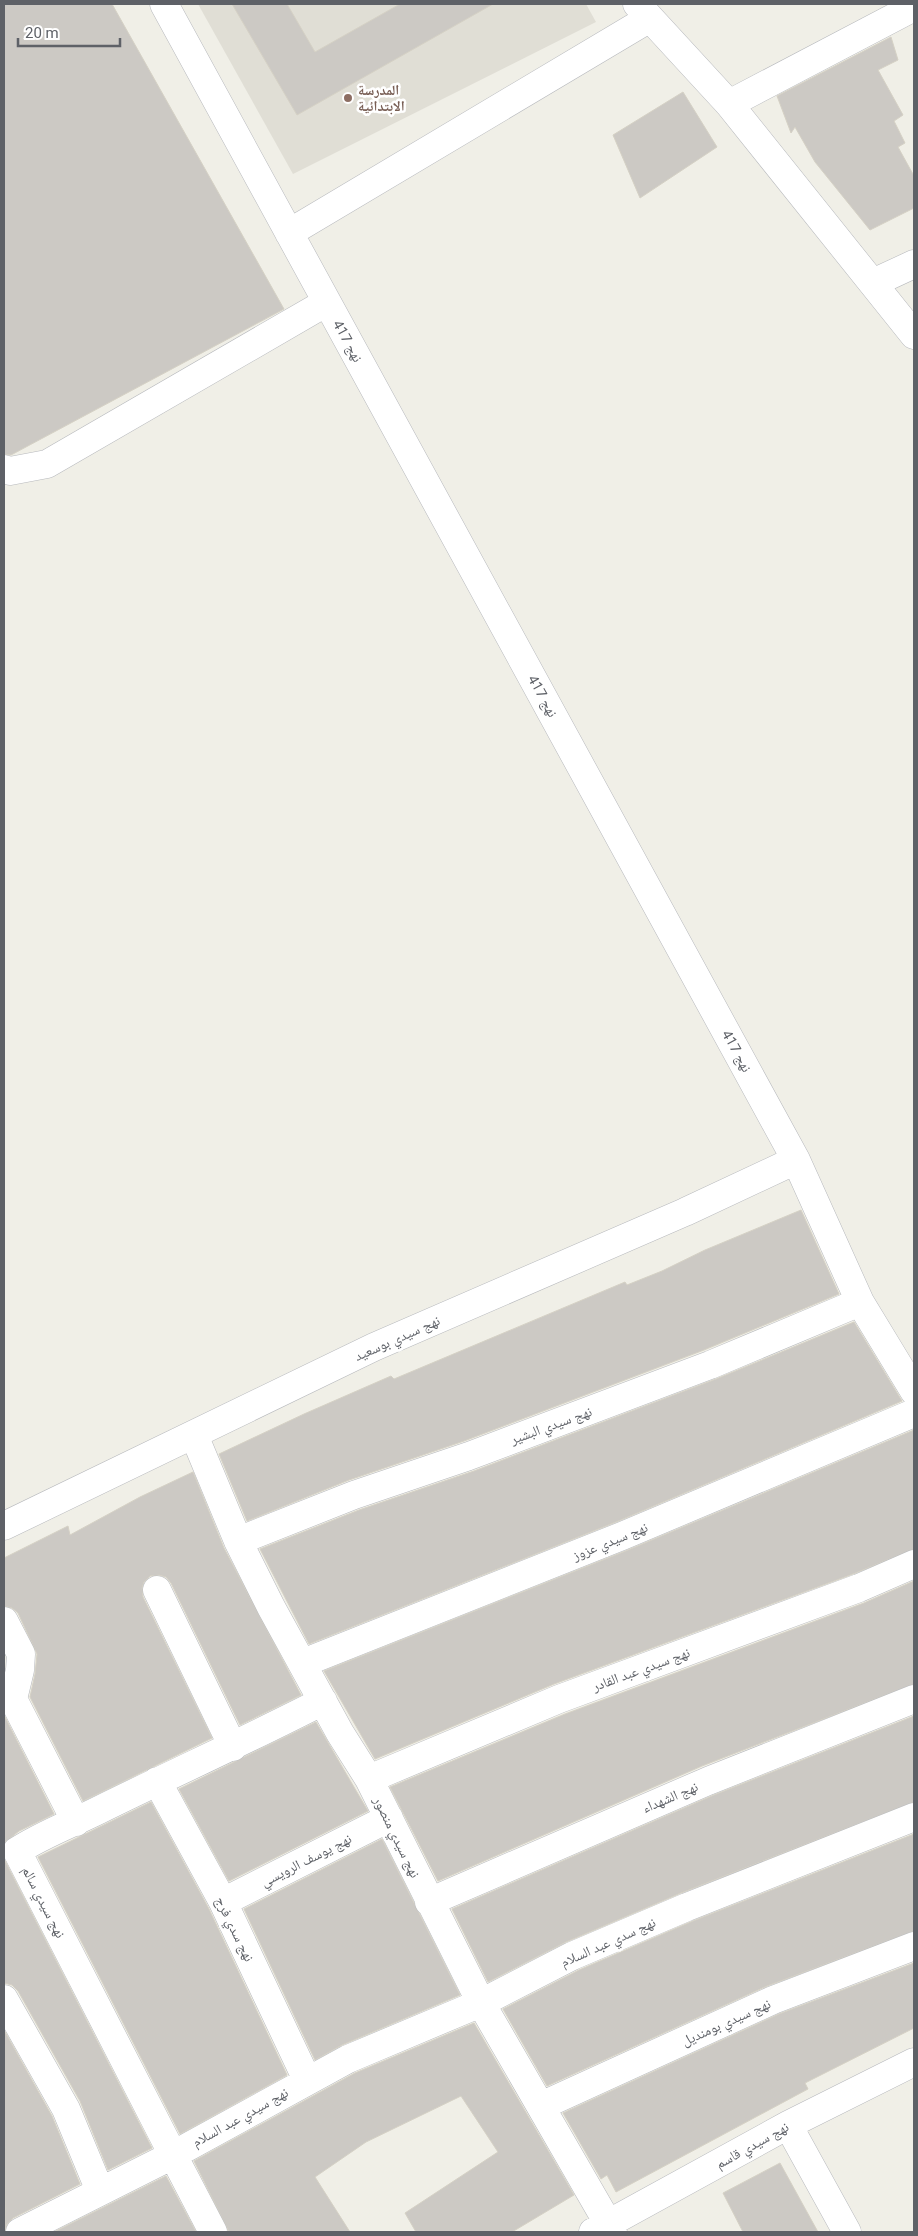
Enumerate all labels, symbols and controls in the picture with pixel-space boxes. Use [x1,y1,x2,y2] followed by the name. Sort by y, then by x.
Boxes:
[18,15,120,47] scale bar
[25,24,59,42] text: 20 m
[358,82,405,115] place label: المدرسة الابتدائية
[342,92,354,104] marker: المدرسة الابتدائية
[328,317,366,366] street label: نهج 417
[523,672,561,721] street label: نهج 417
[717,1027,755,1076] street label: نهج 417
[352,1312,444,1367] street label: نهج سيدي بوسعيد
[507,1403,595,1451] street label: نهج سيدي البشير
[569,1519,651,1567] street label: نهج سيدي عزوز
[589,1644,693,1698] street label: نهج سيدي عبد القادر
[640,1778,701,1818] street label: نهج الشهداء
[367,1793,424,1882] street label: نهج سيدي منصور
[258,1830,356,1893] street label: نهج يوسف الرويسي
[16,1864,69,1942] street label: نهج سيدي سالم
[209,1894,258,1966] street label: نهج سدي فرج
[558,1914,660,1973] street label: نهج سدي عبد السلام
[679,1995,774,2052] street label: نهج سيدي بومنديل
[189,2084,293,2153] street label: نهج سيدي عبد السلام
[713,2118,793,2175] street label: نهج سيدي قاسم

